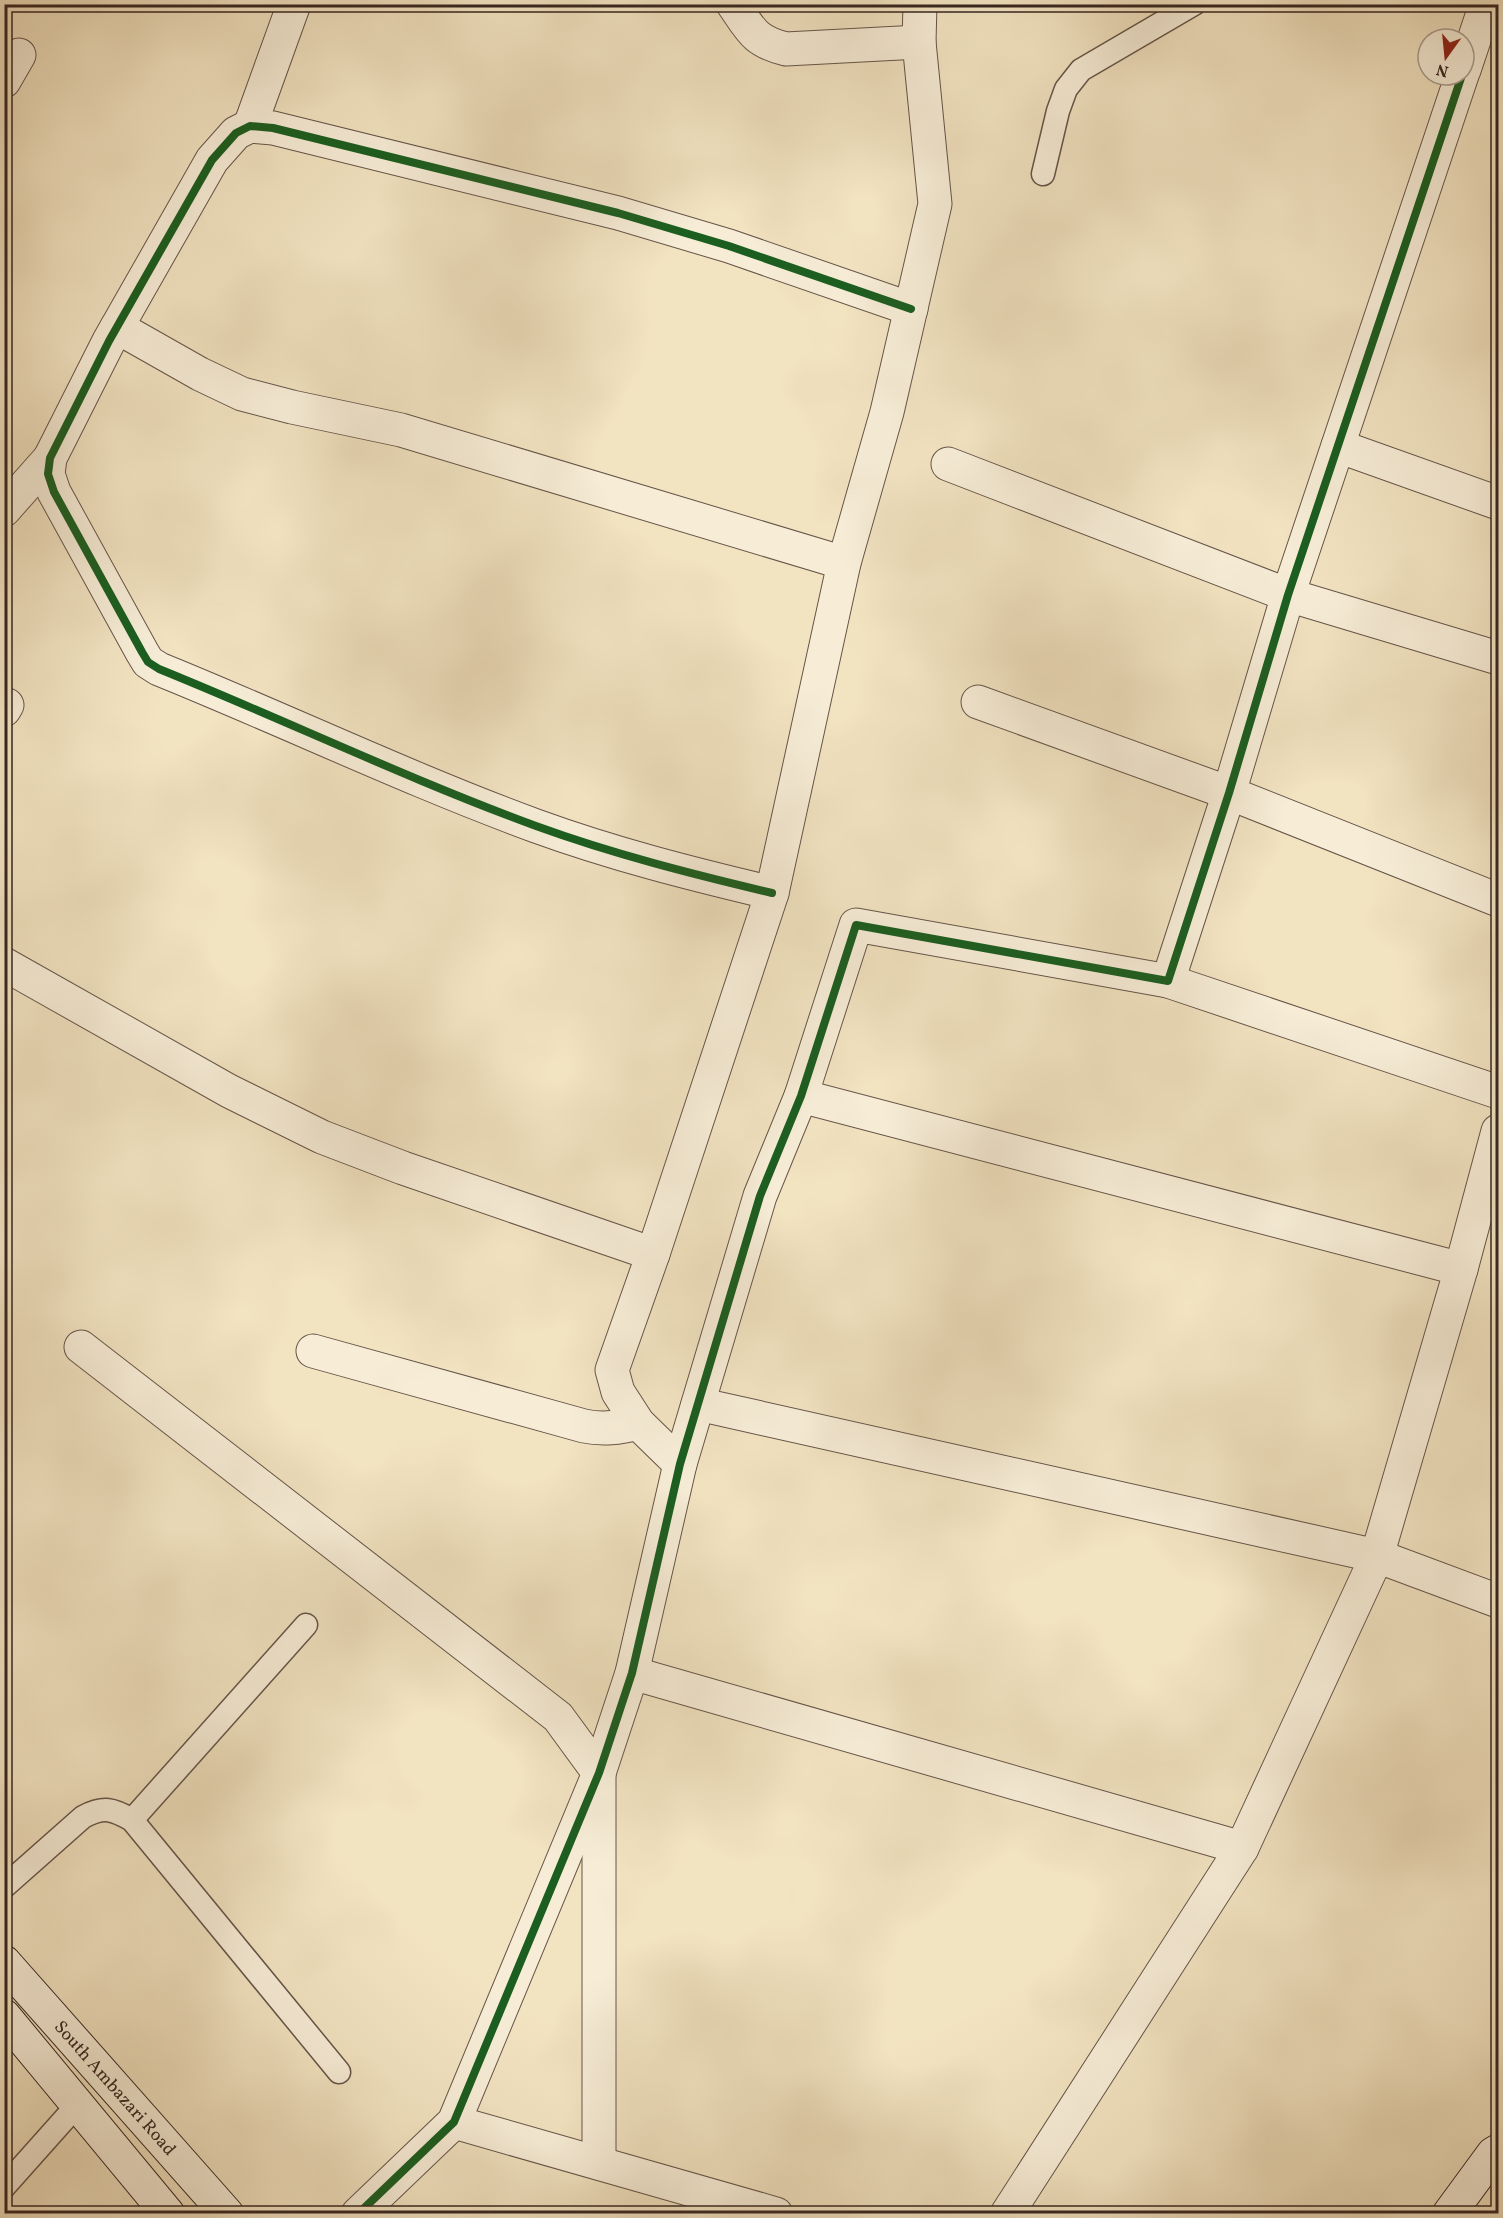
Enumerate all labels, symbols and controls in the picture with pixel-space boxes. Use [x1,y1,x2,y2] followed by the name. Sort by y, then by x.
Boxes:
[1416,27,1476,87] north arrow
[1434,57,1451,82] text: N
[48,2016,181,2162] street label: South Ambazari Road

